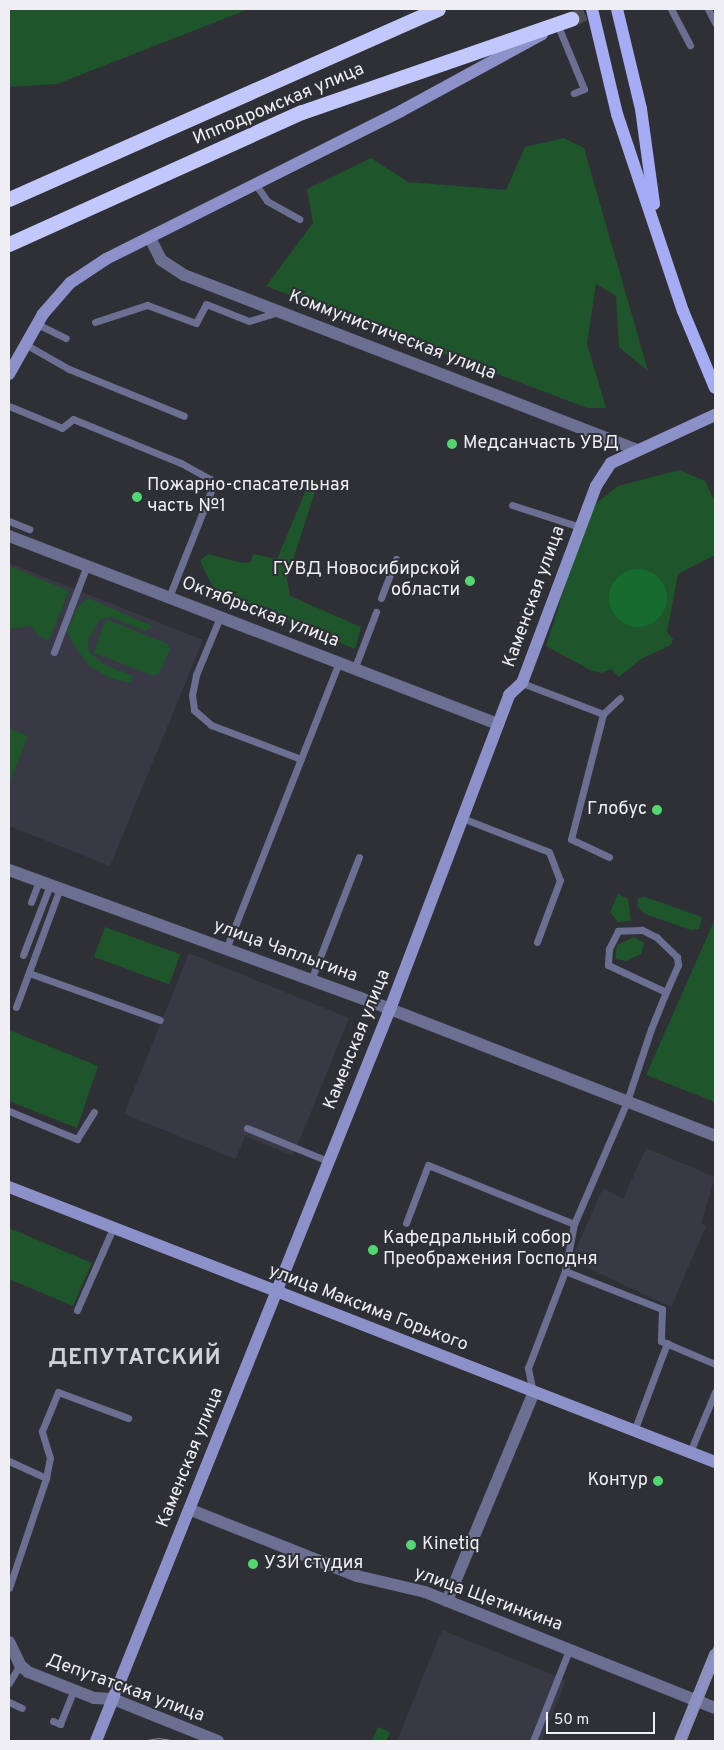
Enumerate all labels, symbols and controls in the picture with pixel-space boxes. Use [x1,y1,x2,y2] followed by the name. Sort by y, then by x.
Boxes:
[190,59,368,151] street label: Ипподромская улица
[285,286,499,386] street label: Коммунистическая улица
[463,433,619,455] place label: Медсанчасть УВД
[445,437,459,451] marker: Медсанчасть УВД
[147,476,350,518] place label: Пожарно-спасательная часть №1
[131,491,143,503] marker: Пожарно-спасательная часть №1
[499,523,571,671] street label: Каменская улица
[273,560,460,602] place label: ГУВД Новосибирской области
[178,573,342,653] street label: Октябрьская улица
[464,575,476,587] marker: ГУВД Новосибирской области
[587,799,647,821] place label: Глобус
[651,804,663,816] marker: Глобус
[210,916,360,988] street label: улица Чаплыгина
[320,967,396,1113] street label: Каменская улица
[383,1229,598,1272] place label: Кафедральный собор Преображения Господня
[367,1244,379,1256] marker: Кафедральный собор Преображения Господня
[265,1261,471,1357] street label: улица Максима Горького
[47,1346,223,1372] district label: ДЕПУТАТСКИЙ
[153,1385,229,1531] street label: Каменская улица
[587,1470,648,1492] place label: Контур
[652,1475,664,1487] marker: Контур
[422,1534,480,1556] place label: Kinetiq
[404,1538,418,1552] marker: Kinetiq
[264,1553,363,1575] place label: УЗИ студия
[246,1557,260,1571] marker: УЗИ студия
[411,1563,565,1637] street label: улица Щетинкина
[43,1650,207,1728] street label: Депутатская улица
[549,1702,658,1734] scale bar
[554,1711,589,1730] text: 50 m

